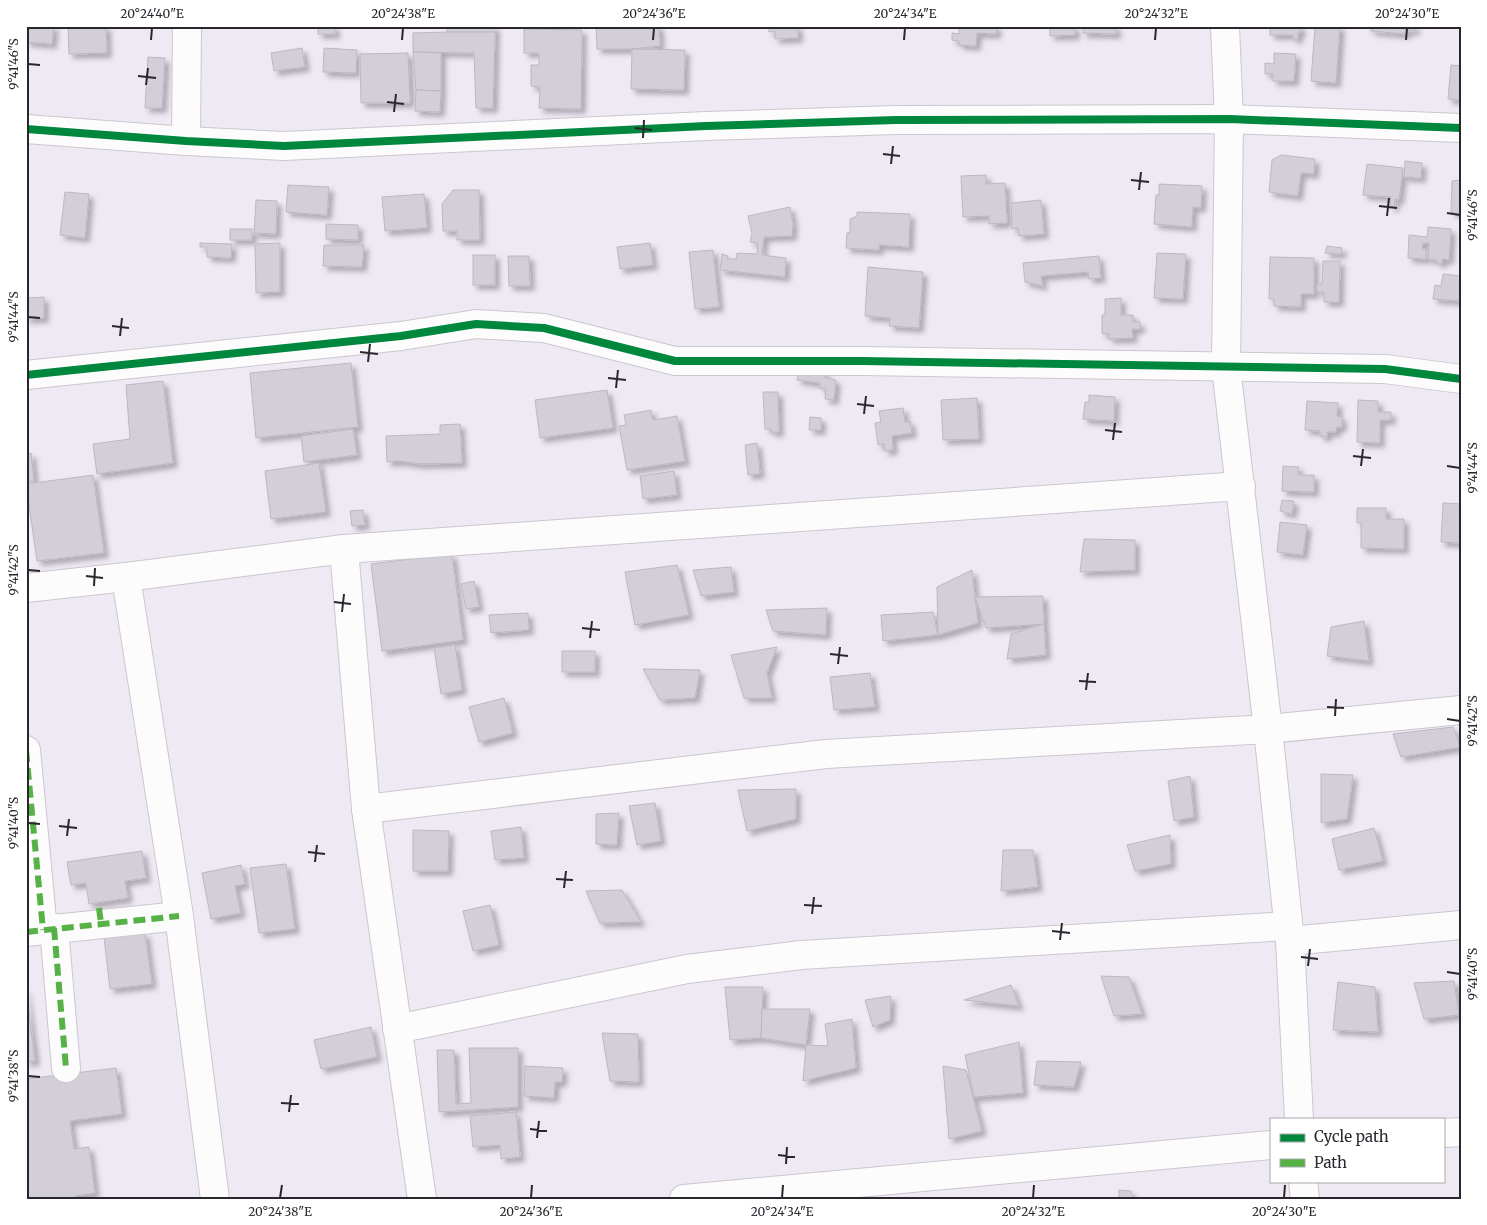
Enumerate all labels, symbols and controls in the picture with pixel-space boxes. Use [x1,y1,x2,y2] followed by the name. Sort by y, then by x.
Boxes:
[120,6,184,21] text: 20°24'40"E
[371,6,435,21] text: 20°24'38"E
[623,6,686,21] text: 20°24'36"E
[874,6,937,21] text: 20°24'34"E
[1124,6,1188,21] text: 20°24'32"E
[1375,6,1439,21] text: 20°24'30"E
[6,38,21,90] text: 9°41'46"S
[1465,189,1480,241] text: 9°41'46"S
[6,291,21,343] text: 9°41'44"S
[1465,442,1480,494] text: 9°41'44"S
[6,544,21,596] text: 9°41'42"S
[1465,695,1480,747] text: 9°41'42"S
[6,797,21,849] text: 9°41'40"S
[1465,948,1480,1000] text: 9°41'40"S
[6,1050,21,1102] text: 9°41'38"S
[1270,1118,1444,1182] legend
[1314,1127,1389,1146] text: Cycle path
[1314,1153,1347,1172] text: Path
[248,1204,312,1219] text: 20°24'38"E
[500,1204,563,1219] text: 20°24'36"E
[751,1204,814,1219] text: 20°24'34"E
[1001,1204,1065,1219] text: 20°24'32"E
[1252,1204,1316,1219] text: 20°24'30"E

